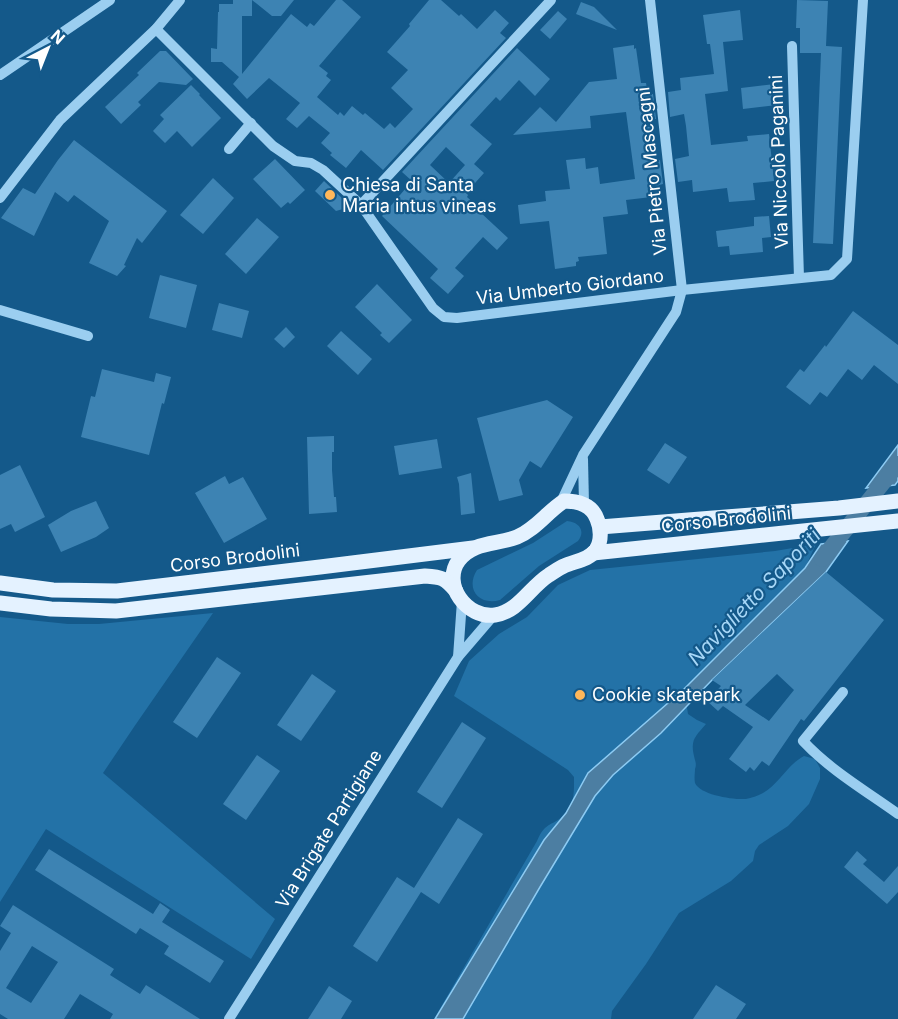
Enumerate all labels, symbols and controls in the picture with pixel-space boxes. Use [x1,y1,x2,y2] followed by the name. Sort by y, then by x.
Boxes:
[18,18,78,78] north arrow
[47,25,69,48] text: N
[765,75,792,249] street label: Via Niccolò Paganini
[632,86,671,256] street label: Via Pietro Mascagni
[342,174,496,216] place label: Chiesa di Santa Maria intus vineas
[323,188,337,202] marker: Chiesa di Santa Maria intus vineas
[475,265,665,308] street label: Via Umberto Giordano
[660,502,792,537] street label: Corso Brodolini
[683,523,826,670] water label: Naviglietto Saporiti
[169,539,301,576] street label: Corso Brodolini
[592,684,741,705] place label: Cookie skatepark
[573,688,587,702] marker: Cookie skatepark
[271,746,386,912] street label: Via Brigate Partigiane

